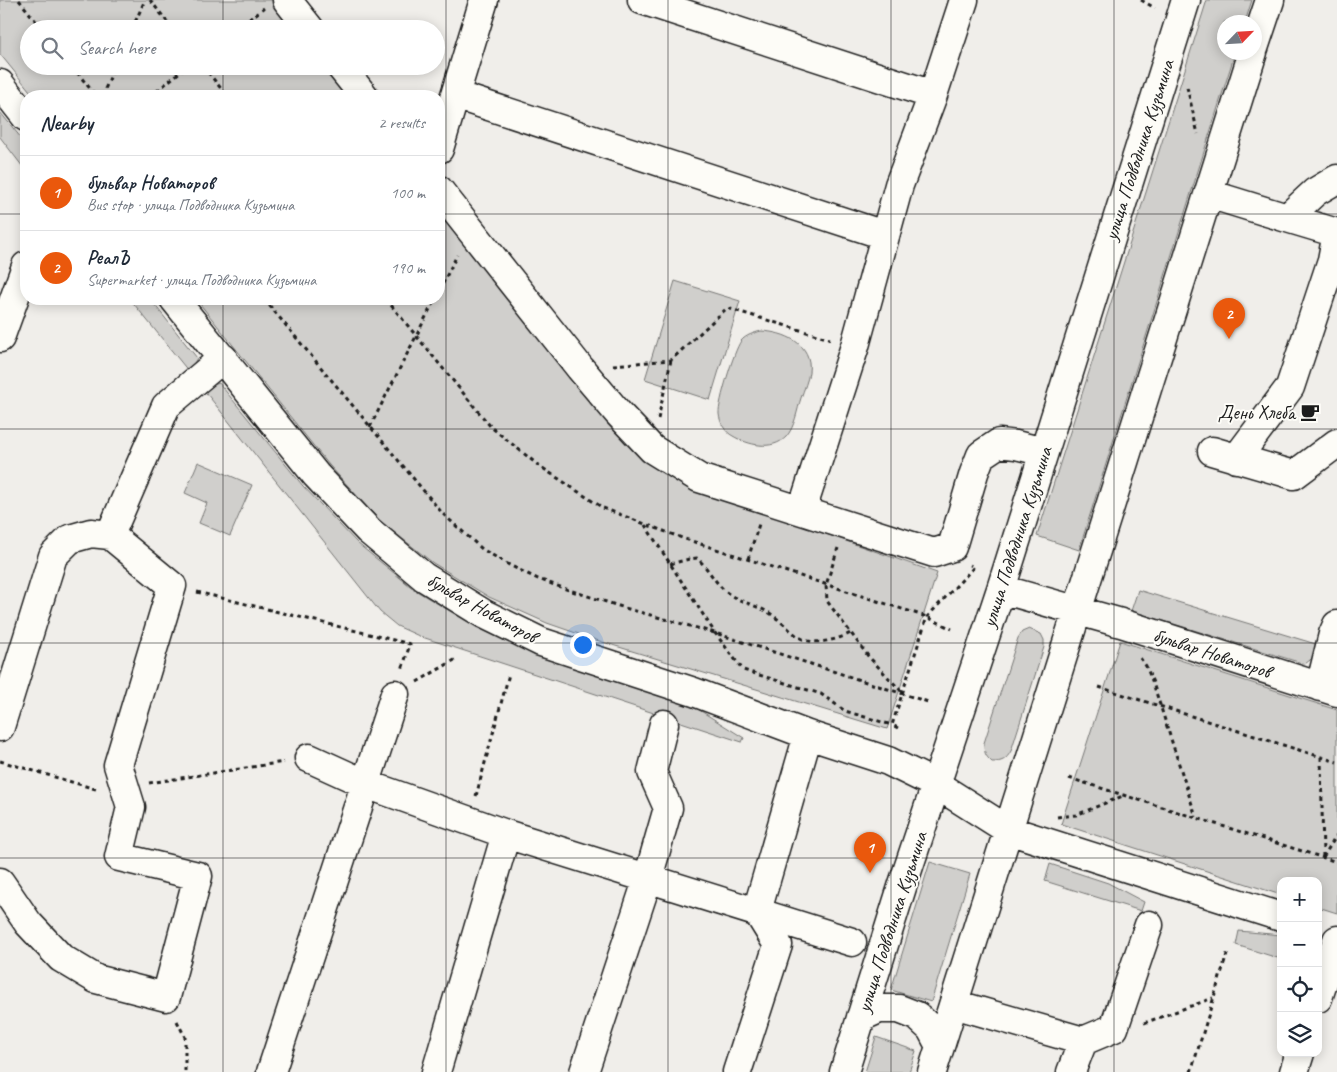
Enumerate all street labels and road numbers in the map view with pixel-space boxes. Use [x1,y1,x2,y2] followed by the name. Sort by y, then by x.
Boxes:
[1098,55,1180,244] street label: улица Подводника Кузьмина
[976,442,1058,631] street label: улица Подводника Кузьмина
[423,567,545,650] street label: бульвар Новаторов
[1150,622,1278,685] street label: бульвар Новаторов
[851,827,933,1016] street label: улица Подводника Кузьмина

